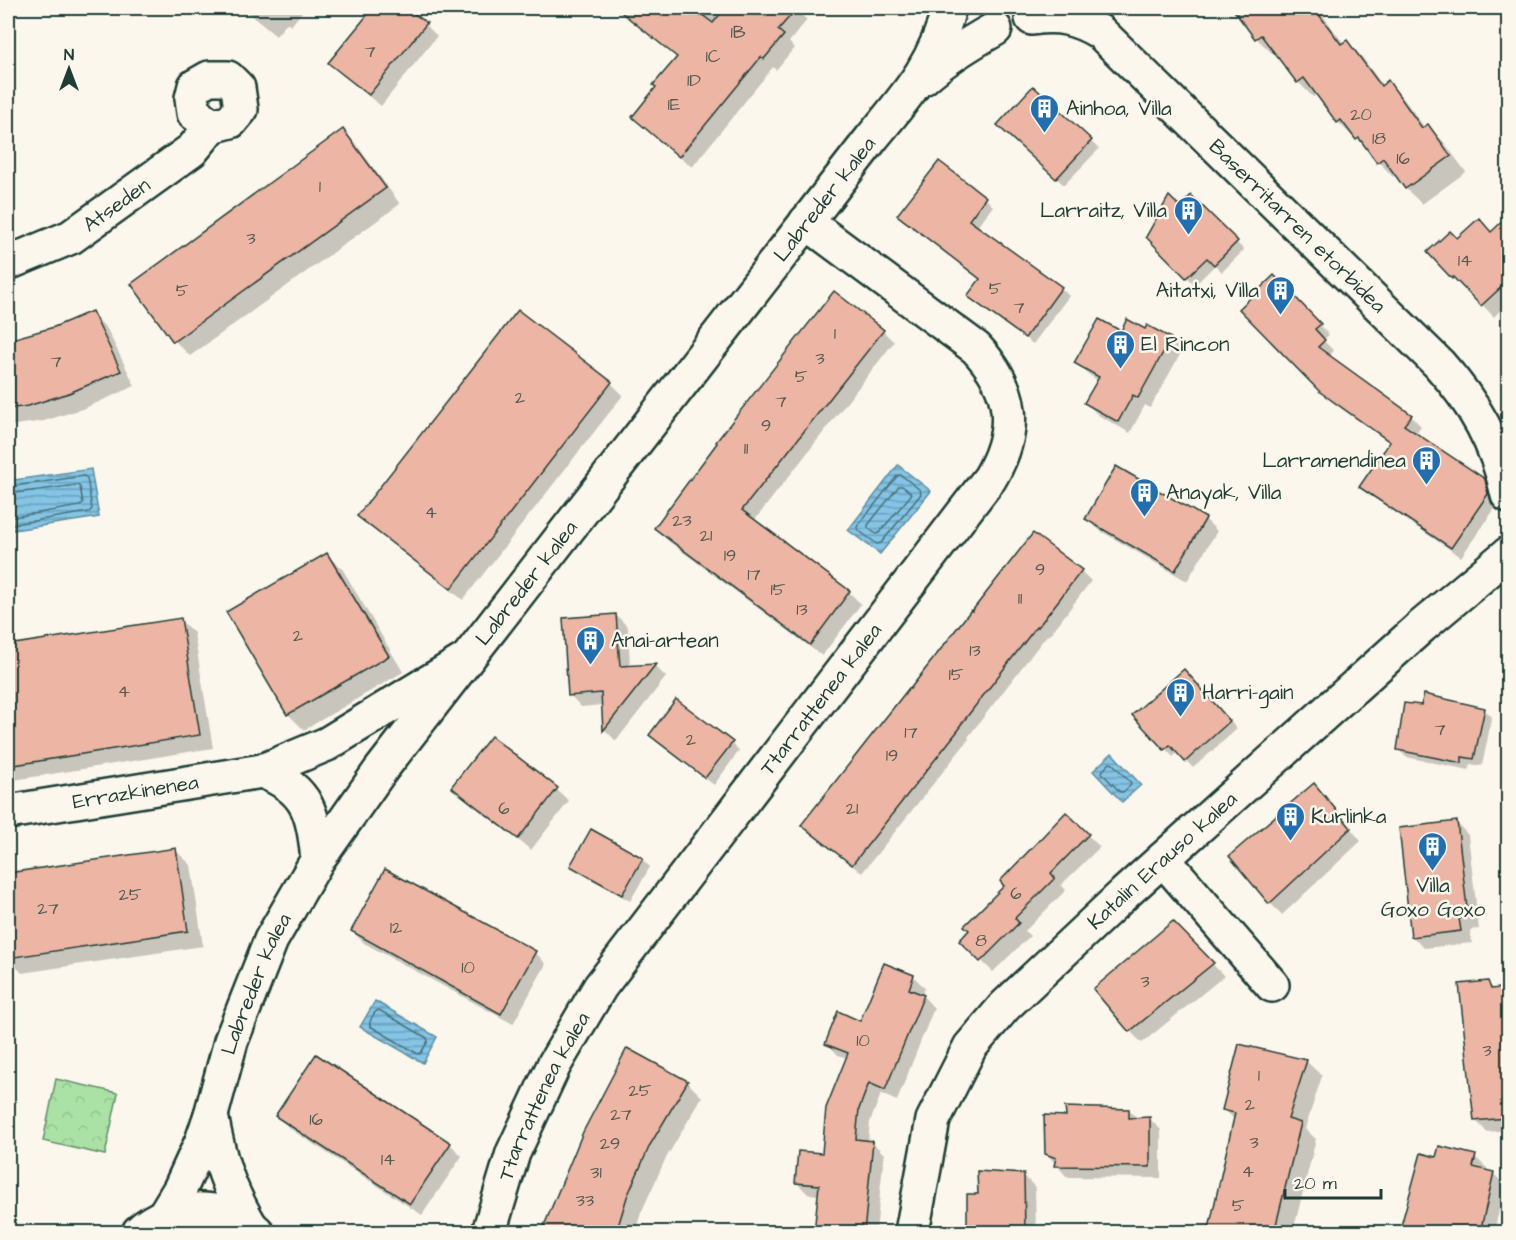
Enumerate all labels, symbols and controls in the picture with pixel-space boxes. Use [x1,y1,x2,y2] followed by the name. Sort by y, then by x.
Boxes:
[730,20,746,45] house number: 1B
[39,39,99,99] north arrow
[364,39,376,64] house number: 7
[64,44,74,66] text: N
[705,44,721,69] house number: 1C
[687,68,701,93] house number: 1D
[668,92,681,117] house number: 1E
[1029,92,1061,134] building icon: Ainhoa, Villa
[1066,94,1172,123] place label: Ainhoa, Villa
[1350,102,1372,127] house number: 20
[1372,126,1386,151] house number: 18
[767,130,882,268] street label: Labreder kalea
[1203,132,1393,319] street label: Baserritarren etorbidea
[1396,146,1410,171] house number: 16
[77,170,156,239] street label: Atseden
[319,174,321,199] house number: 1
[1172,194,1204,236] building icon: Larraitz, Villa
[1040,196,1167,225] place label: Larraitz, Villa
[246,226,256,251] house number: 3
[1458,248,1472,273] house number: 14
[1264,274,1296,316] building icon: Aitatxi, Villa
[989,276,1002,301] house number: 5
[1156,276,1259,305] place label: Aitatxi, Villa
[176,278,189,303] house number: 5
[1013,295,1025,320] house number: 7
[834,321,836,346] house number: 1
[1104,328,1136,370] building icon: El Rincon
[1141,330,1229,359] place label: El Rincon
[815,346,825,371] house number: 3
[50,349,62,374] house number: 7
[795,364,808,389] house number: 5
[515,385,526,410] house number: 2
[775,389,787,414] house number: 7
[761,413,771,438] house number: 9
[744,436,748,461] house number: 11
[1411,444,1443,486] building icon: Larramendinea
[1262,446,1406,475] place label: Larramendinea
[1129,476,1161,518] building icon: Anayak, Villa
[1166,478,1282,509] place label: Anayak, Villa
[425,500,437,525] house number: 4
[672,508,692,533] house number: 23
[468,514,584,651] street label: Labreder kalea
[700,523,712,548] house number: 21
[724,543,736,568] house number: 19
[1035,557,1045,582] house number: 9
[747,562,761,587] house number: 17
[770,577,786,602] house number: 15
[1018,586,1022,611] house number: 11
[796,597,808,622] house number: 13
[753,617,888,781] street label: Ttarrattenea kalea
[293,623,304,648] house number: 2
[574,624,606,666] building icon: Anai-artean
[611,626,719,655] place label: Anai-artean
[969,638,981,663] house number: 13
[948,662,964,687] house number: 15
[1165,676,1197,718] building icon: Harri-gain
[1202,678,1293,709] place label: Harri-gain
[118,679,130,704] house number: 4
[1434,717,1446,742] house number: 7
[904,720,918,745] house number: 17
[686,727,697,752] house number: 2
[886,743,898,768] house number: 19
[70,767,201,816] street label: Errazkinenea
[1081,784,1244,936] street label: Katalin Erauso kalea
[498,796,510,821] house number: 6
[846,796,858,821] house number: 21
[1274,800,1306,842] building icon: Kurlinka
[1311,802,1387,831] place label: Kurlinka
[1417,830,1449,872] building icon: Villa Goxo Goxo
[1381,871,1485,924] place label: Villa Goxo Goxo
[1010,881,1022,906] house number: 6
[118,882,142,907] house number: 25
[37,896,59,921] house number: 27
[214,907,298,1058] street label: Labreder kalea
[390,915,403,940] house number: 12
[975,928,987,953] house number: 8
[461,955,475,980] house number: 10
[1140,969,1150,994] house number: 3
[491,1006,597,1184] street label: Ttarrattenea kalea
[856,1028,870,1053] house number: 10
[1482,1038,1492,1063] house number: 3
[1258,1063,1260,1088] house number: 1
[628,1078,652,1103] house number: 25
[1245,1092,1256,1117] house number: 2
[610,1102,632,1127] house number: 27
[309,1107,323,1132] house number: 16
[1249,1130,1259,1155] house number: 3
[600,1131,620,1156] house number: 29
[381,1147,395,1172] house number: 14
[1242,1159,1254,1184] house number: 4
[590,1160,602,1185] house number: 31
[1285,1162,1381,1200] scale bar
[1294,1171,1337,1196] text: 20 m
[576,1188,594,1213] house number: 33
[1232,1193,1245,1218] house number: 5

